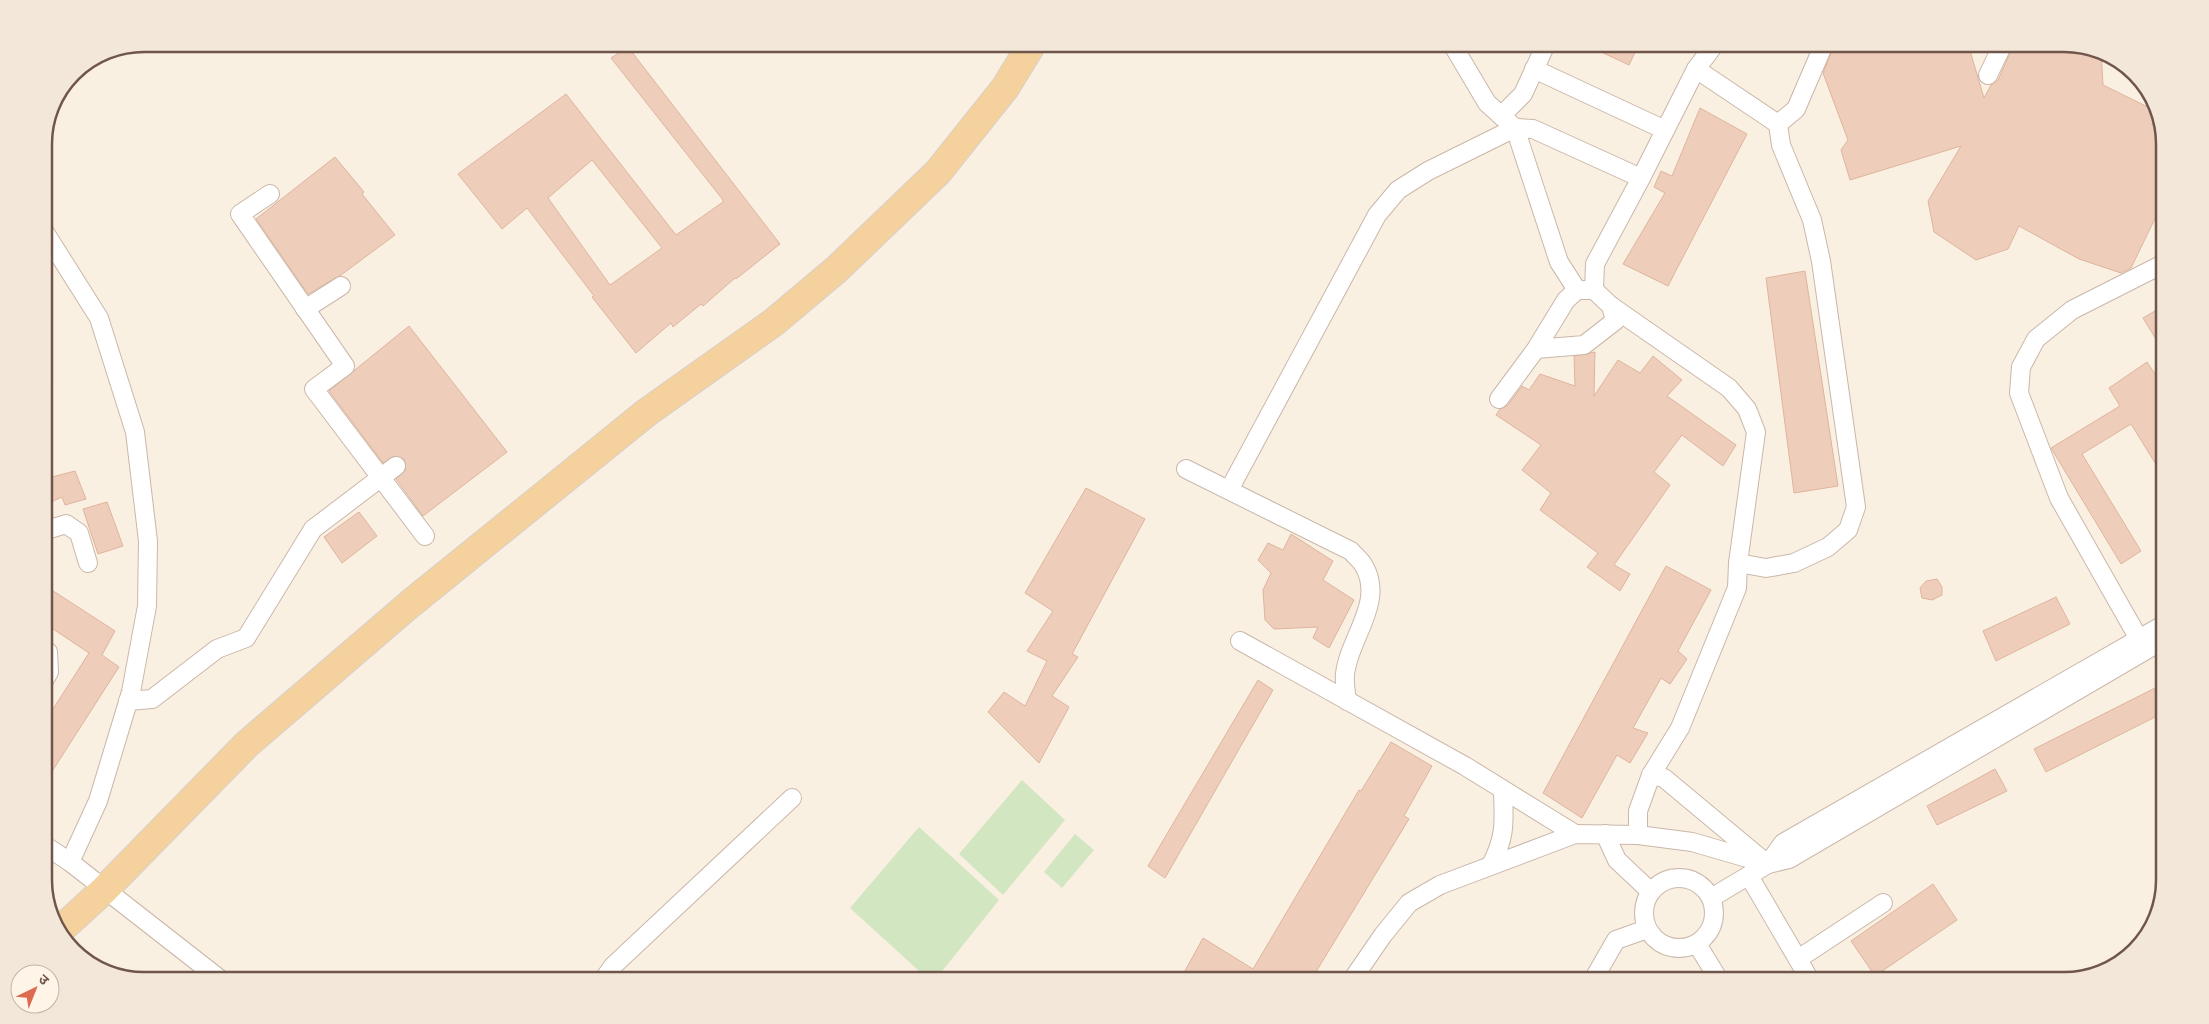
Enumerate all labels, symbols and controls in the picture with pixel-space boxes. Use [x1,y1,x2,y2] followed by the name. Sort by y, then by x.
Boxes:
[10,964,60,1014] north arrow
[35,970,54,989] text: उ

